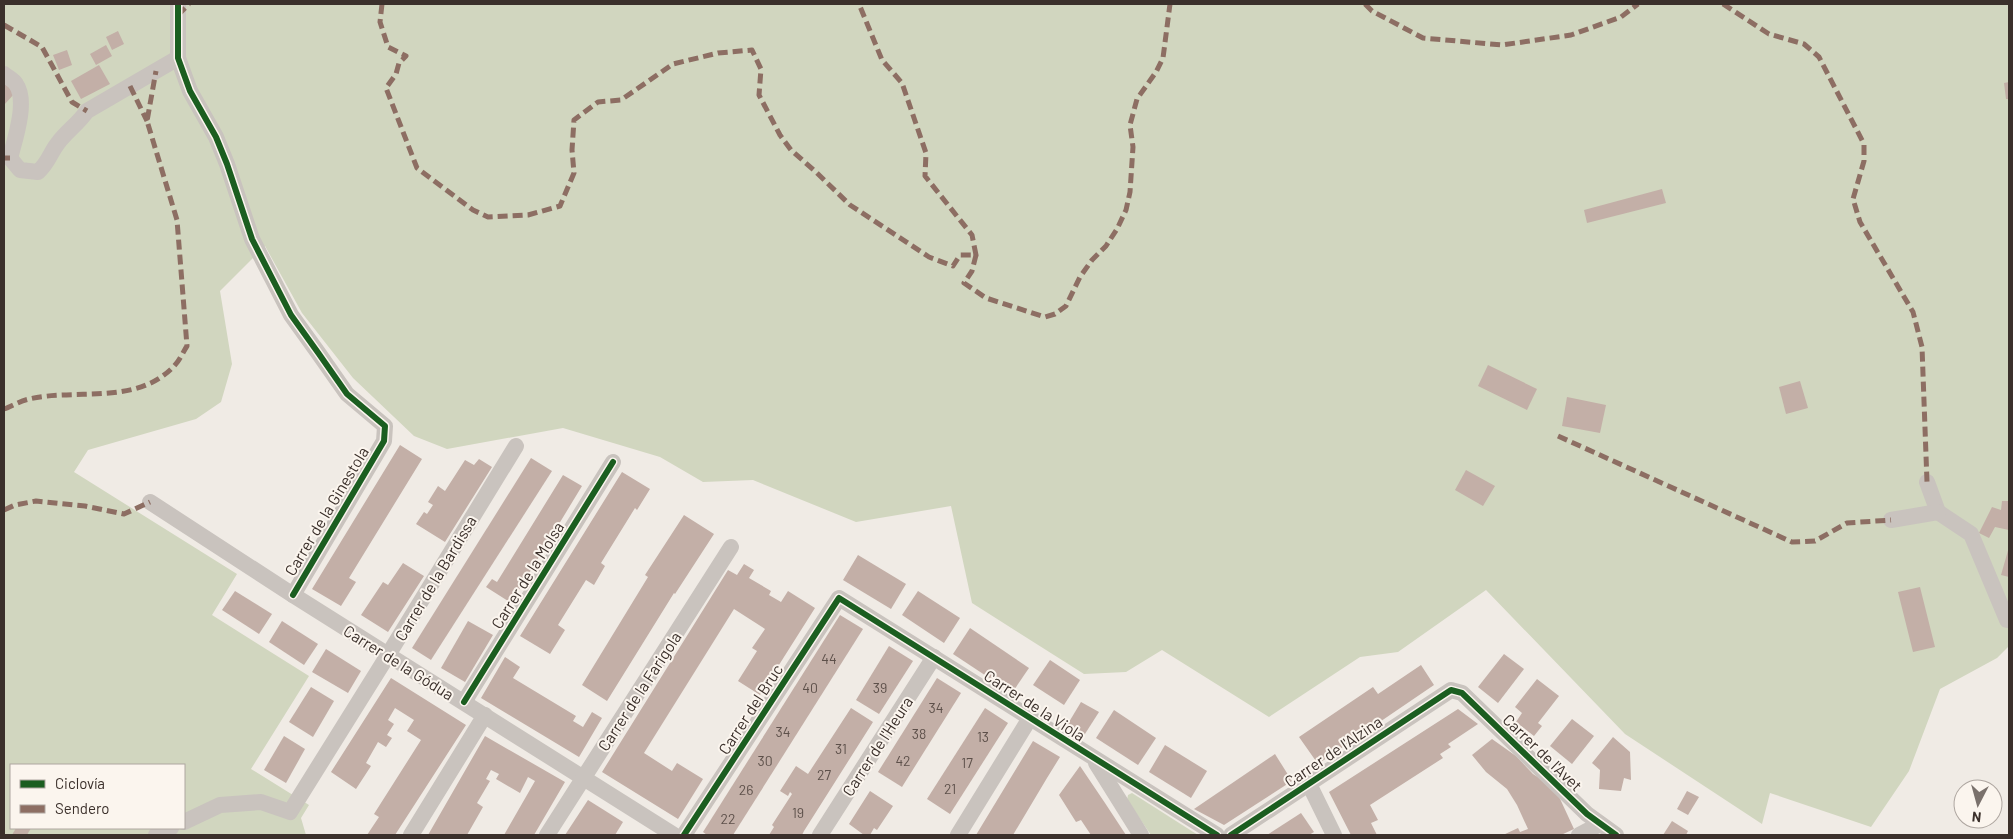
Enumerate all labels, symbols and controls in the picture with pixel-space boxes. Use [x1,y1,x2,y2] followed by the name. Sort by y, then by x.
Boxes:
[280,443,372,579] street label: Carrer de la Ginestola
[390,512,480,644] street label: Carrer de la Bardissa
[487,518,567,632] street label: Carrer de la Molsa
[340,620,458,704] street label: Carrer de la Gódua
[593,628,685,754] street label: Carrer de la Farigola
[821,650,837,667] house number: 44
[714,660,786,758] street label: Carrer del Bruc
[981,665,1089,745] street label: Carrer de la Viola
[802,679,818,696] house number: 40
[873,679,887,696] house number: 39
[838,693,916,799] street label: Carrer de l'Heura
[929,699,943,716] house number: 34
[1499,709,1587,795] street label: Carrer de l'Avet
[1281,711,1385,791] street label: Carrer de l'Alzina
[776,723,790,740] house number: 34
[912,725,926,742] house number: 38
[977,728,989,745] house number: 13
[835,740,847,757] house number: 31
[757,752,773,769] house number: 30
[895,752,911,769] house number: 42
[961,754,973,771] house number: 17
[10,764,185,829] legend
[817,766,831,783] house number: 27
[55,774,105,792] text: Ciclovía
[1953,779,2003,829] north arrow
[944,780,956,797] house number: 21
[739,781,753,798] house number: 26
[55,799,109,817] text: Sendero
[792,804,804,821] house number: 19
[1971,808,1982,826] text: N
[720,810,736,827] house number: 22

